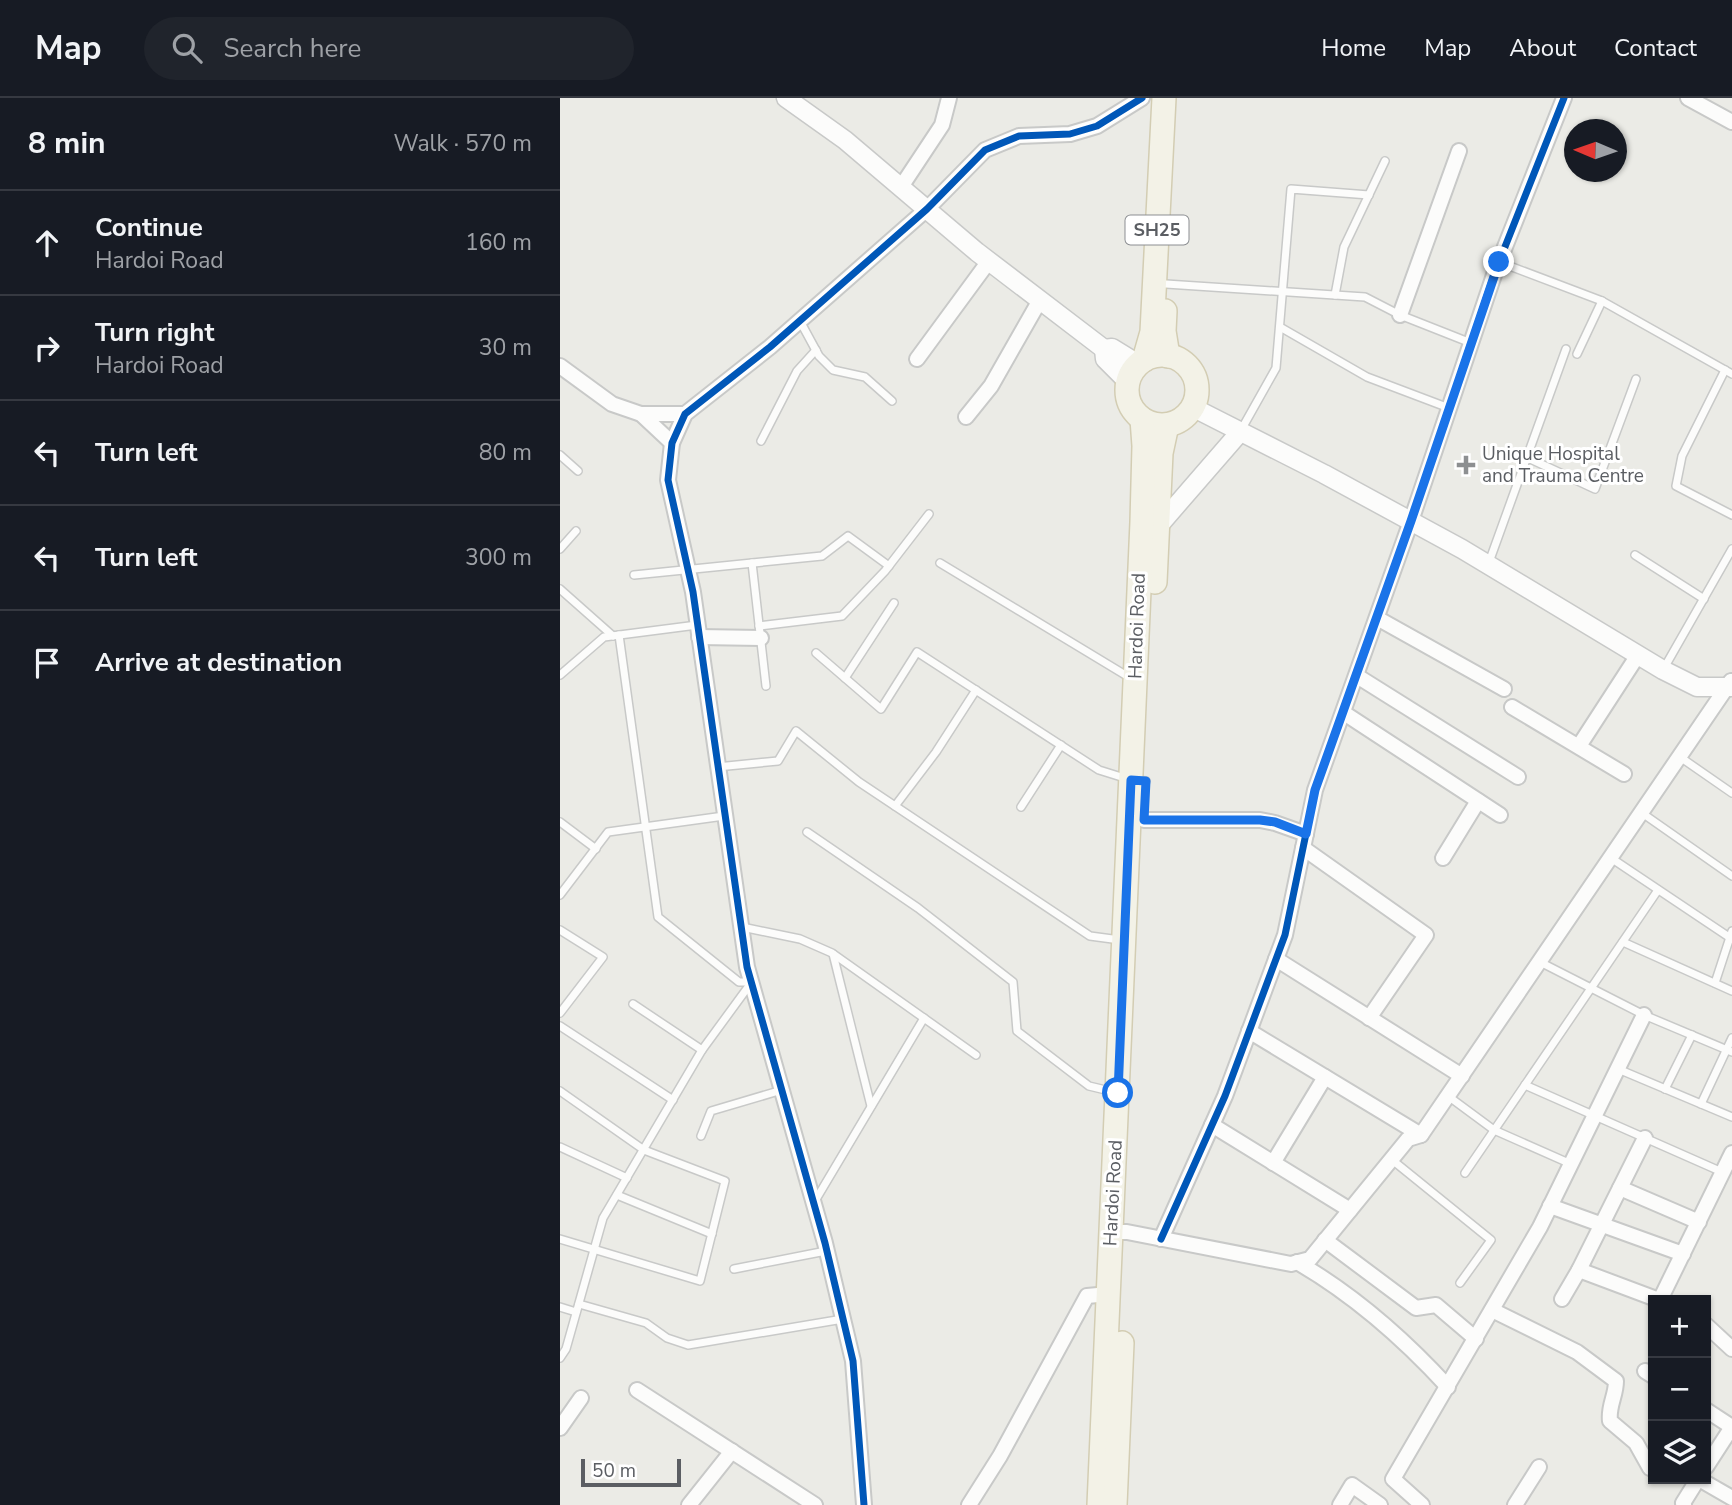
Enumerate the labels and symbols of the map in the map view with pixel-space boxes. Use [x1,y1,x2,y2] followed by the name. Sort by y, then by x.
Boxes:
[1564,119,1627,182] north arrow
[1126,216,1188,244] road number: SH25
[1483,246,1514,277] route end
[1482,441,1644,489] place label: Unique Hospital and Trauma Centre
[1456,455,1476,475] marker: Unique Hospital and Trauma Centre
[1122,572,1152,680] street label: Hardoi Road
[1102,1077,1133,1108] route start
[1097,1139,1129,1247] street label: Hardoi Road
[581,1456,681,1488] scale bar

